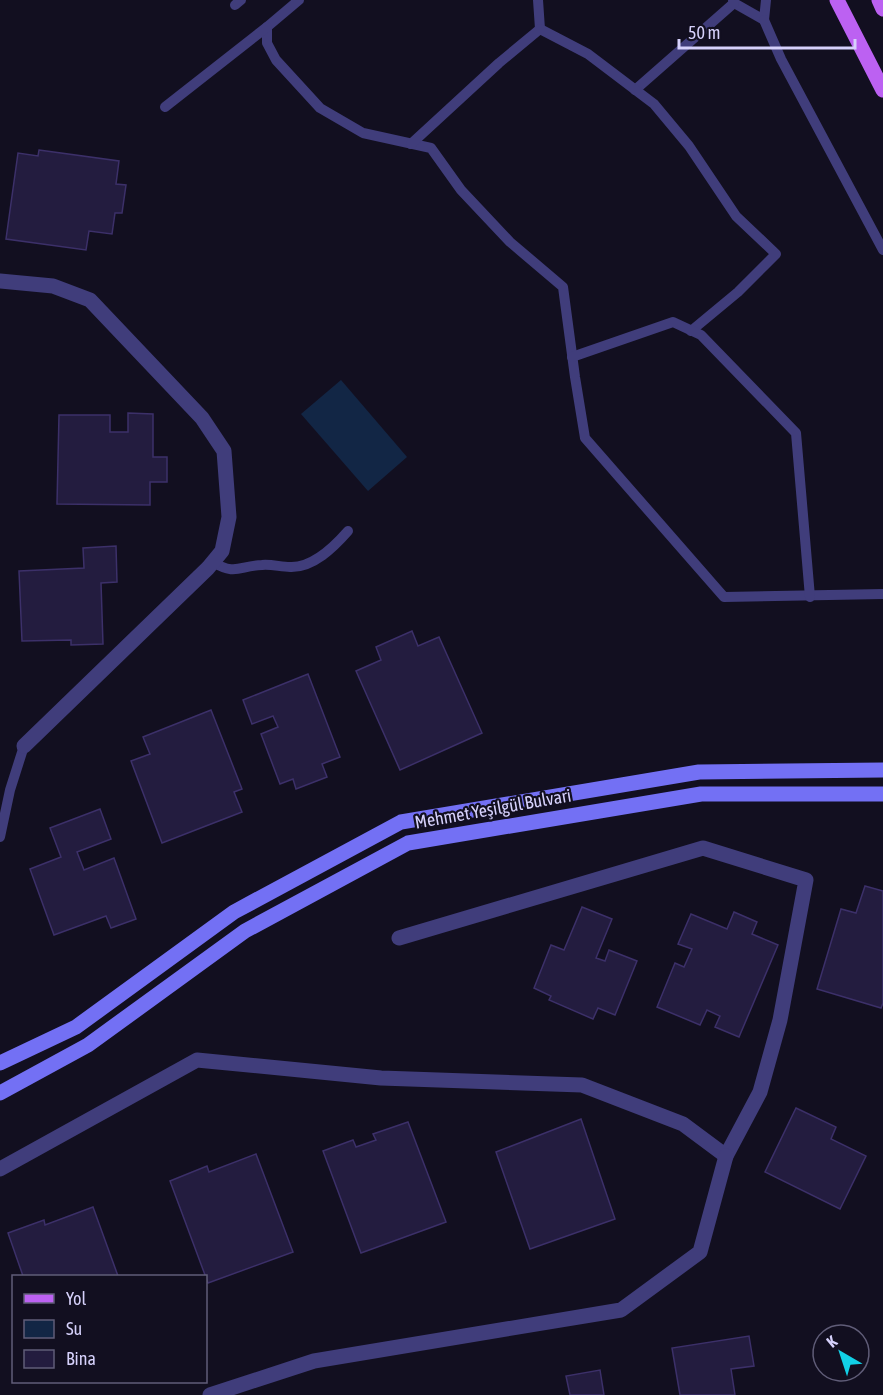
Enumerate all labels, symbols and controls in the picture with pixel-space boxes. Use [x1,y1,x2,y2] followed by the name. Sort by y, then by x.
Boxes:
[679,12,854,50] scale bar
[688,22,720,43] text: 50 m
[413,784,573,833] street label: Mehmet Yeşilgül Bulvari
[12,1275,207,1383] legend
[66,1288,86,1309] text: Yol
[66,1318,82,1339] text: Su
[811,1323,871,1383] north arrow
[823,1332,840,1351] text: K
[66,1348,96,1369] text: Bina

